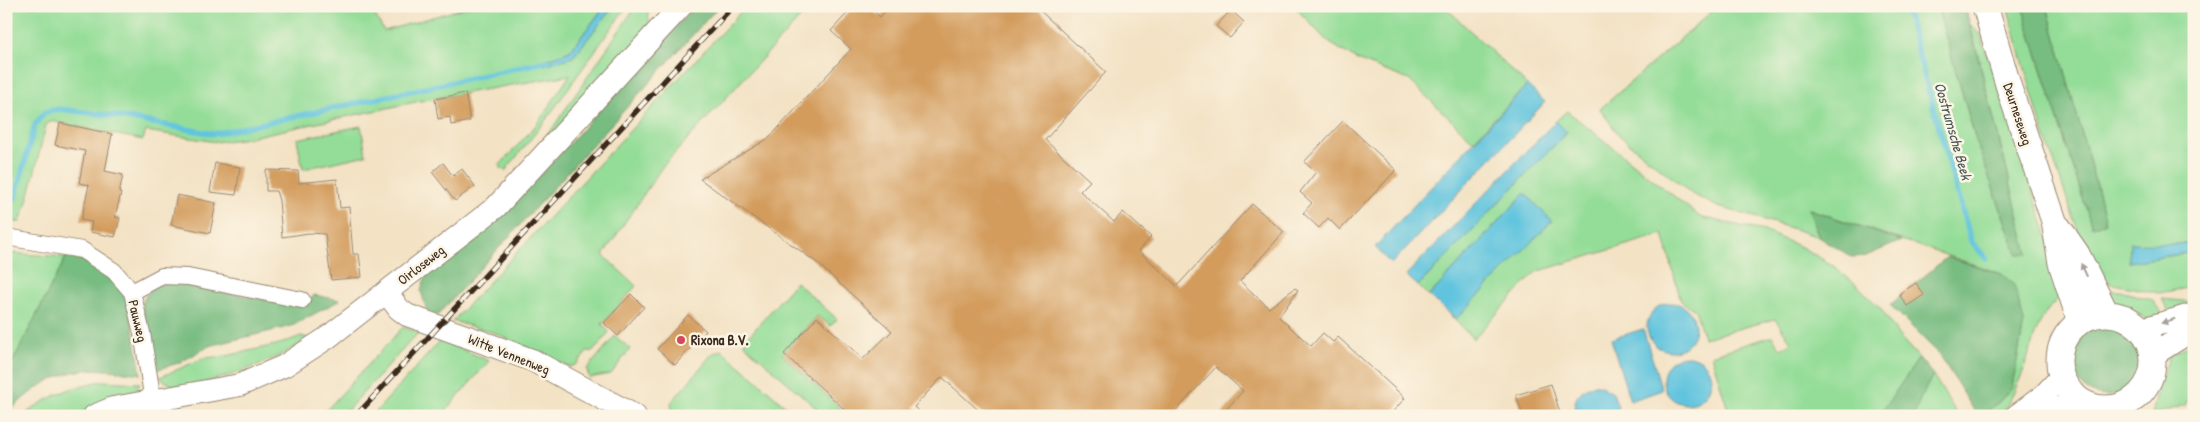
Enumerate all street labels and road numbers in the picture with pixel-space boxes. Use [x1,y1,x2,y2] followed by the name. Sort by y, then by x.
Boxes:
[1999,80,2037,148] street label: Deurneseweg
[393,240,449,290] street label: Oirloseweg
[123,298,153,344] street label: Pauwweg
[465,329,553,379] street label: Witte Vennenweg

